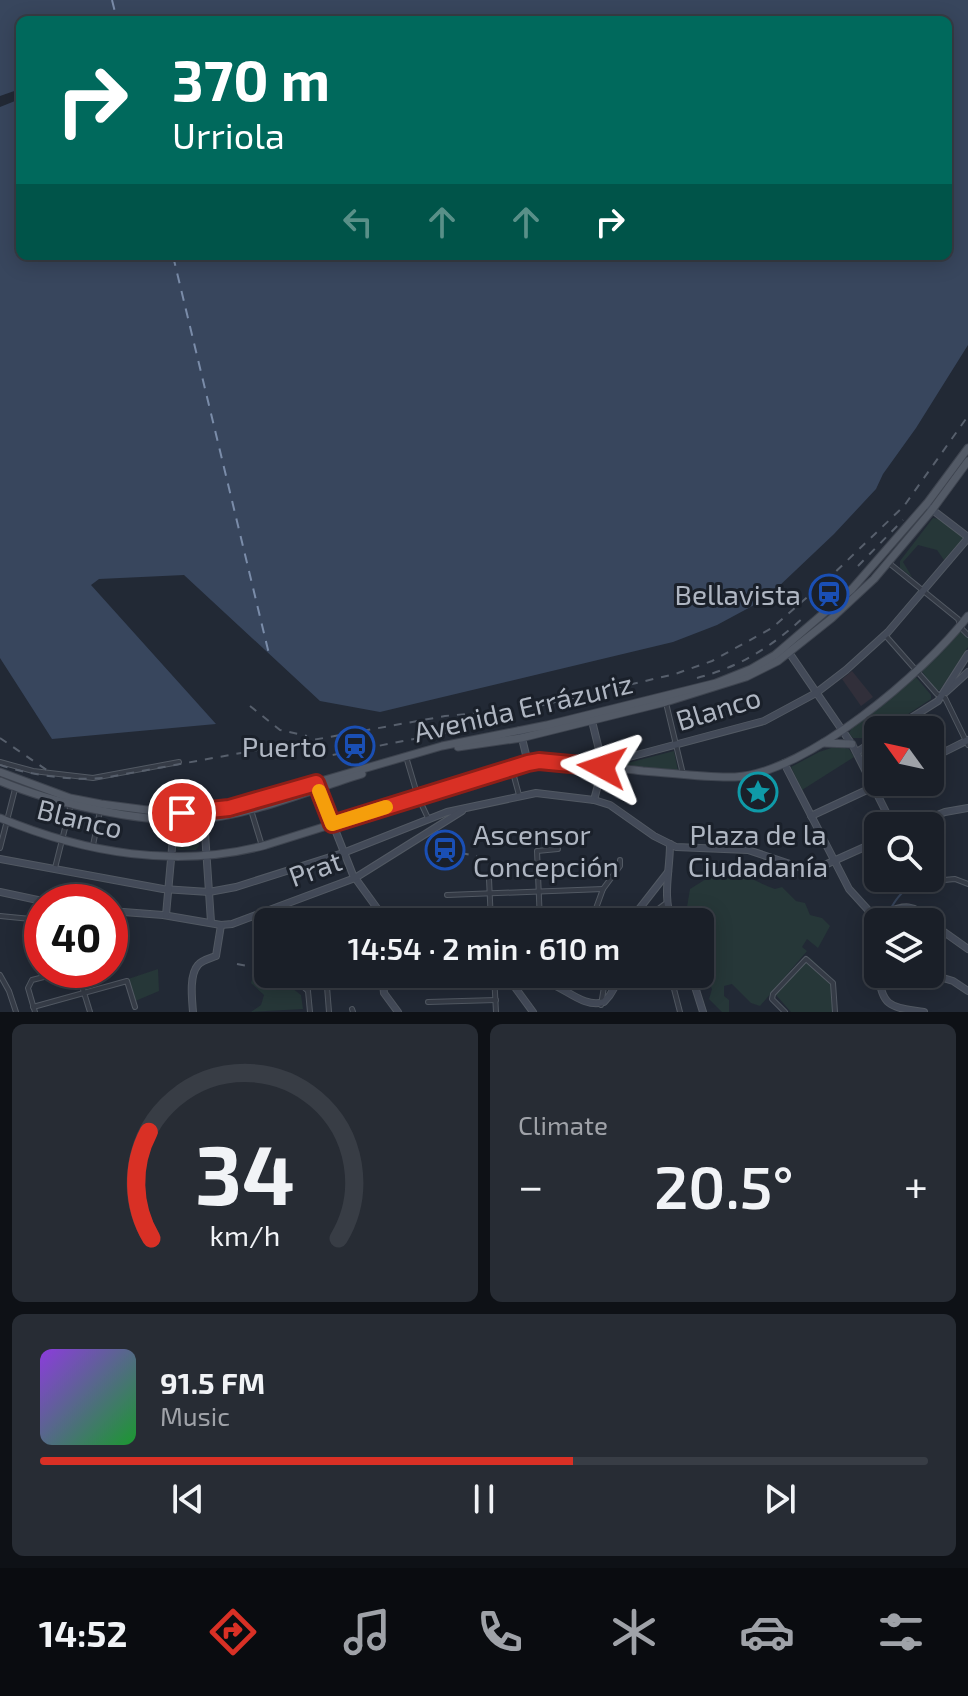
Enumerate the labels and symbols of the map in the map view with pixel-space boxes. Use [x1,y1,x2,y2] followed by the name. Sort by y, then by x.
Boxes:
[808,573,850,615] station icon: Bellavista
[675,577,801,611] place label: Bellavista
[410,665,636,749] street label: Avenida Errázuriz
[672,679,764,737] street label: Blanco
[864,716,944,796] north arrow
[334,725,376,767] station icon: Puerto
[560,725,644,809] position arrow
[242,729,327,763] place label: Puerto
[737,771,779,813] place icon: Plaza de la Ciudadanía
[148,779,216,847] pin
[34,791,126,845] street label: Blanco
[473,817,619,883] place label: Ascensor Concepción
[688,817,828,883] place label: Plaza de la Ciudadanía
[424,829,466,871] station icon: Ascensor Concepción
[284,843,346,893] street label: Prat
[24,884,128,988] speed limit sign: 40

